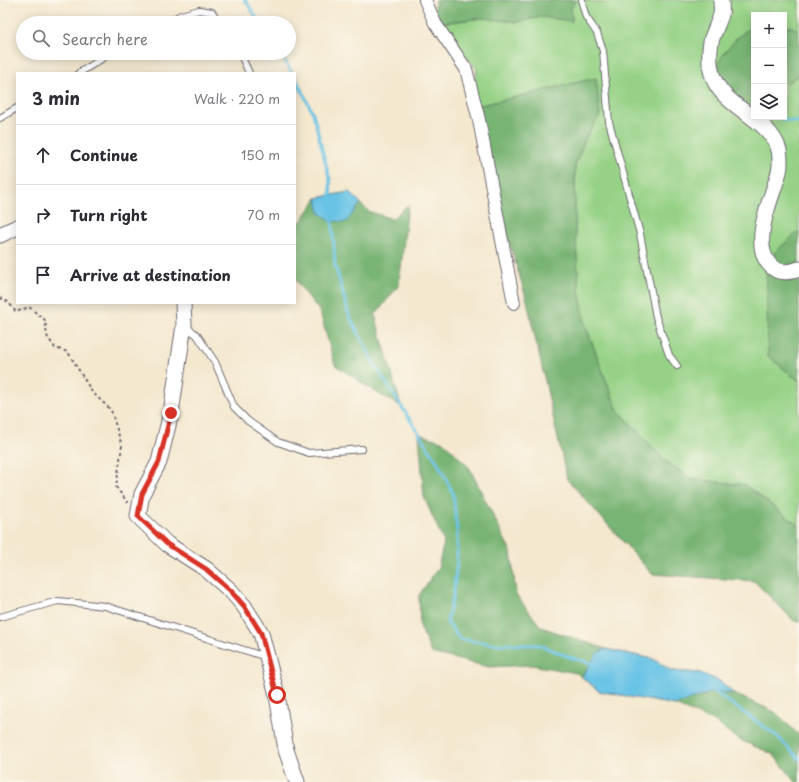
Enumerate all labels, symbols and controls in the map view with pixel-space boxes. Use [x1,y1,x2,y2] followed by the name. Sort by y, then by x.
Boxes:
[751,12,787,120] map controls
[751,12,787,48] button: +
[16,16,296,60] search box
[30,27,52,49] icon: search
[62,27,148,50] text: Search here
[751,48,787,84] button: −
[751,84,787,120] button: layers
[32,85,80,111] text: 3 min
[194,89,280,108] text: Walk · 220 m
[70,143,138,166] text: Continue
[32,144,54,166] icon: ahead
[241,145,280,164] text: 150 m
[70,203,147,226] text: Turn right
[32,204,54,226] icon: right
[247,205,280,224] text: 70 m
[70,263,231,286] text: Arrive at destination
[32,264,54,286] icon: arrive
[162,404,180,422] route end
[268,686,286,704] route start

